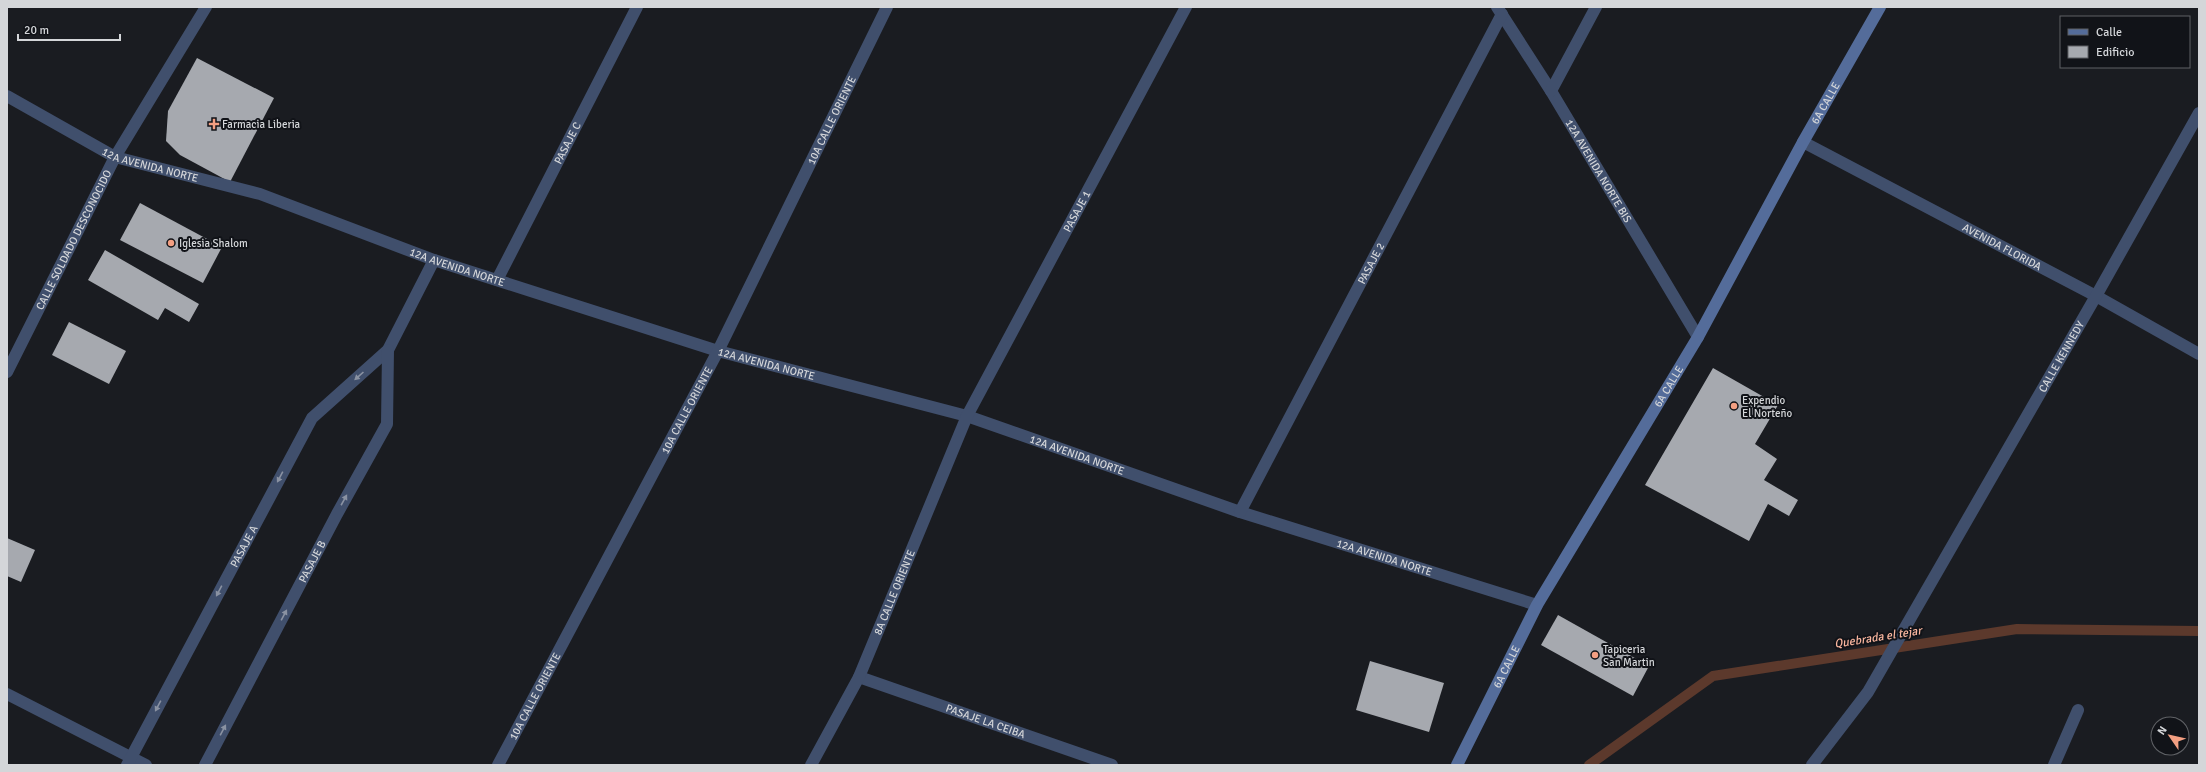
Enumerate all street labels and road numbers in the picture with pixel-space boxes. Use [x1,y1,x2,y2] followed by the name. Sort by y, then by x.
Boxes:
[805,74,859,167] street label: 10A CALLE ORIENTE
[1809,80,1843,126] street label: 6A CALLE
[1563,117,1634,225] street label: 12A AVENIDA NORTE BIS
[552,120,584,166] street label: PASAJE C
[100,145,200,185] street label: 12A AVENIDA NORTE
[33,168,114,312] street label: CALLE SOLDADO DESCONOCIDO
[1061,189,1093,234] street label: PASAJE 1
[1960,221,2044,273] street label: AVENIDA FLORIDA
[1355,241,1388,286] street label: PASAJE 2
[408,245,506,289] street label: 12A AVENIDA NORTE
[2036,319,2087,395] street label: CALLE KENNEDY
[716,345,816,383] street label: 12A AVENIDA NORTE
[659,364,716,456] street label: 10A CALLE ORIENTE
[1651,364,1686,410] street label: 6A CALLE
[1028,433,1126,478] street label: 12A AVENIDA NORTE
[228,523,261,570] street label: PASAJE A
[1335,537,1434,579] street label: 12A AVENIDA NORTE
[296,538,329,585] street label: PASAJE B
[871,548,918,637] street label: 8A CALLE ORIENTE
[1491,643,1523,690] street label: 6A CALLE
[507,651,564,742] street label: 10A CALLE ORIENTE
[944,702,1027,741] street label: PASAJE LA CEIBA

